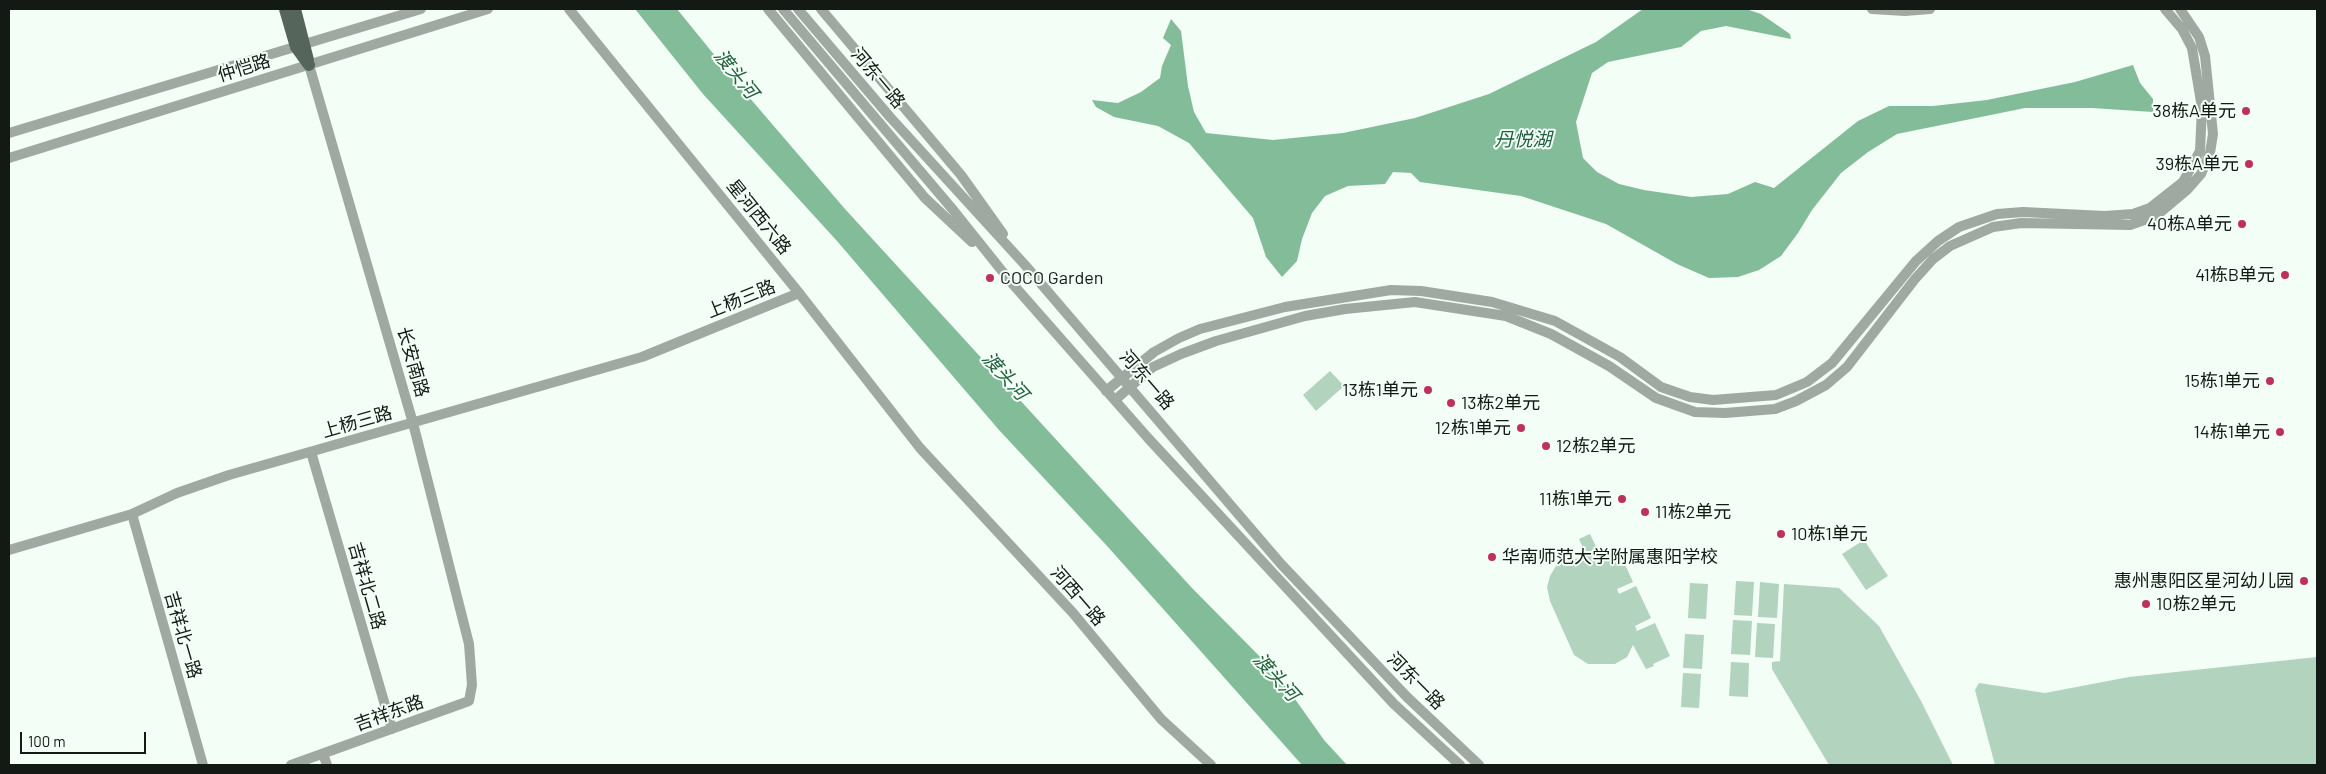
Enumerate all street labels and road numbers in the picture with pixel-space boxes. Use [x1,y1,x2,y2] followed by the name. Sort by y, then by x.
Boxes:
[847,43,909,113] street label: 河东一路
[215,50,273,86] street label: 仲恺路
[722,175,796,259] street label: 星河西六路
[704,276,778,322] street label: 上杨三路
[393,324,433,400] street label: 长安南路
[1115,346,1179,414] street label: 河东一路
[319,402,395,442] street label: 上杨三路
[344,540,390,632] street label: 吉祥北二路
[1046,562,1110,630] street label: 河西一路
[160,589,206,681] street label: 吉祥北一路
[1383,648,1449,714] street label: 河东一路
[351,691,427,735] street label: 吉祥东路

